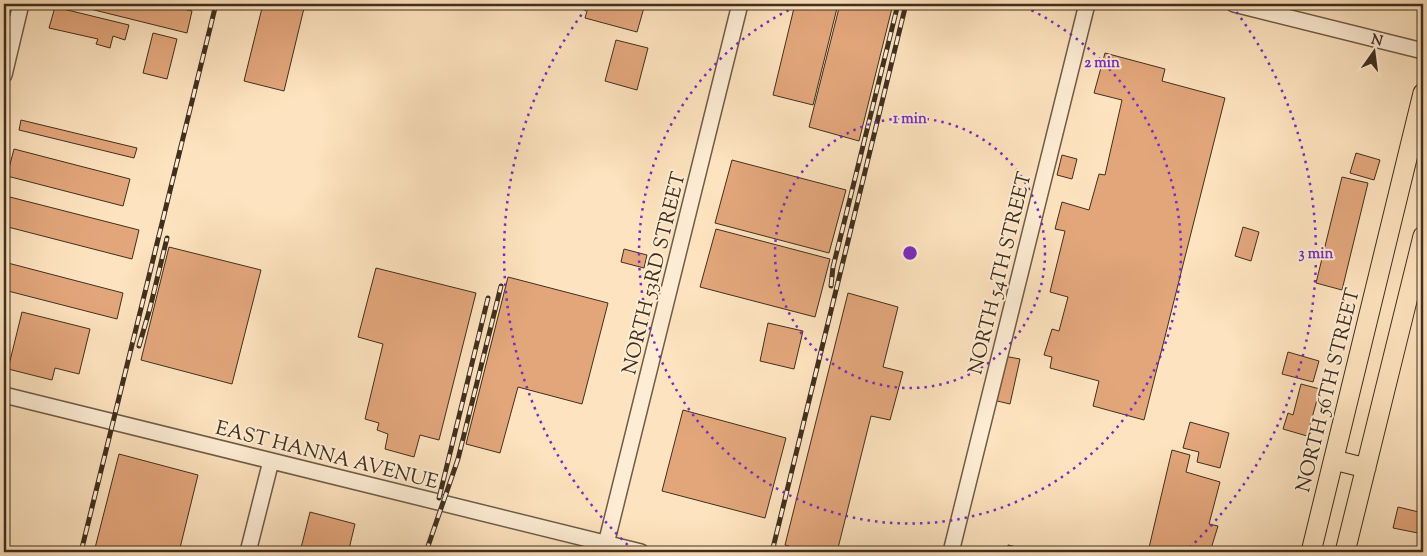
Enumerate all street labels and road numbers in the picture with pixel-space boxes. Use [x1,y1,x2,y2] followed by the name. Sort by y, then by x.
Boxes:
[616,169,695,378] street label: NORTH 53RD STREET
[962,169,1041,378] street label: NORTH 54TH STREET
[1290,286,1369,496] street label: NORTH 56TH STREET
[212,415,441,498] street label: EAST HANNA AVENUE

